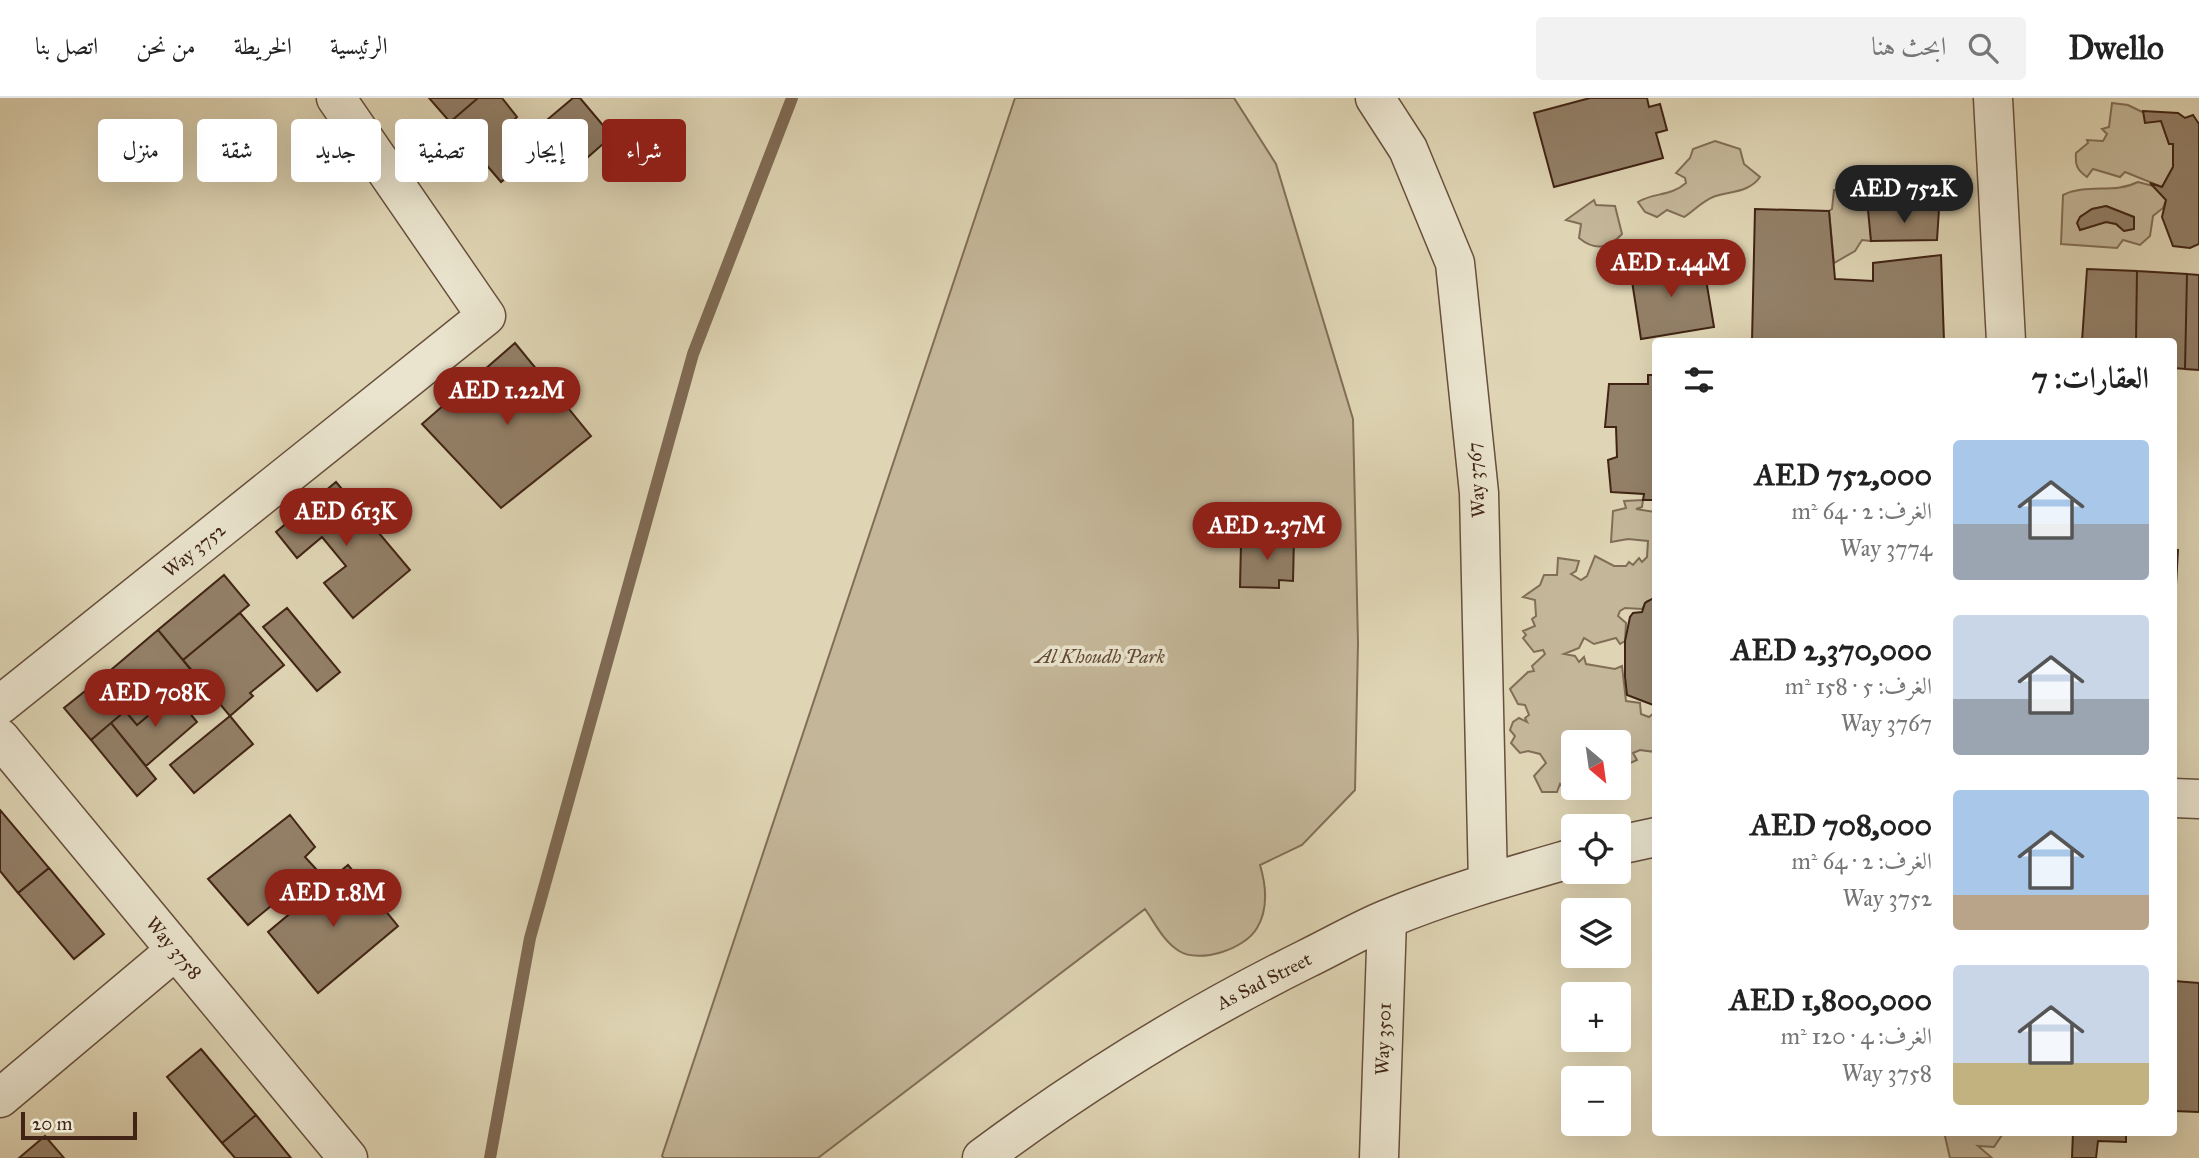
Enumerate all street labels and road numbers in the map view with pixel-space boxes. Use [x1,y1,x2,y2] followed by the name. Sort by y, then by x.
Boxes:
[1462,442,1490,518] street label: Way 3767
[158,517,230,582] street label: Way 3752
[141,912,207,984] street label: Way 3758
[1212,947,1316,1015] street label: As Sad Street
[1370,1002,1396,1076] street label: Way 3501

